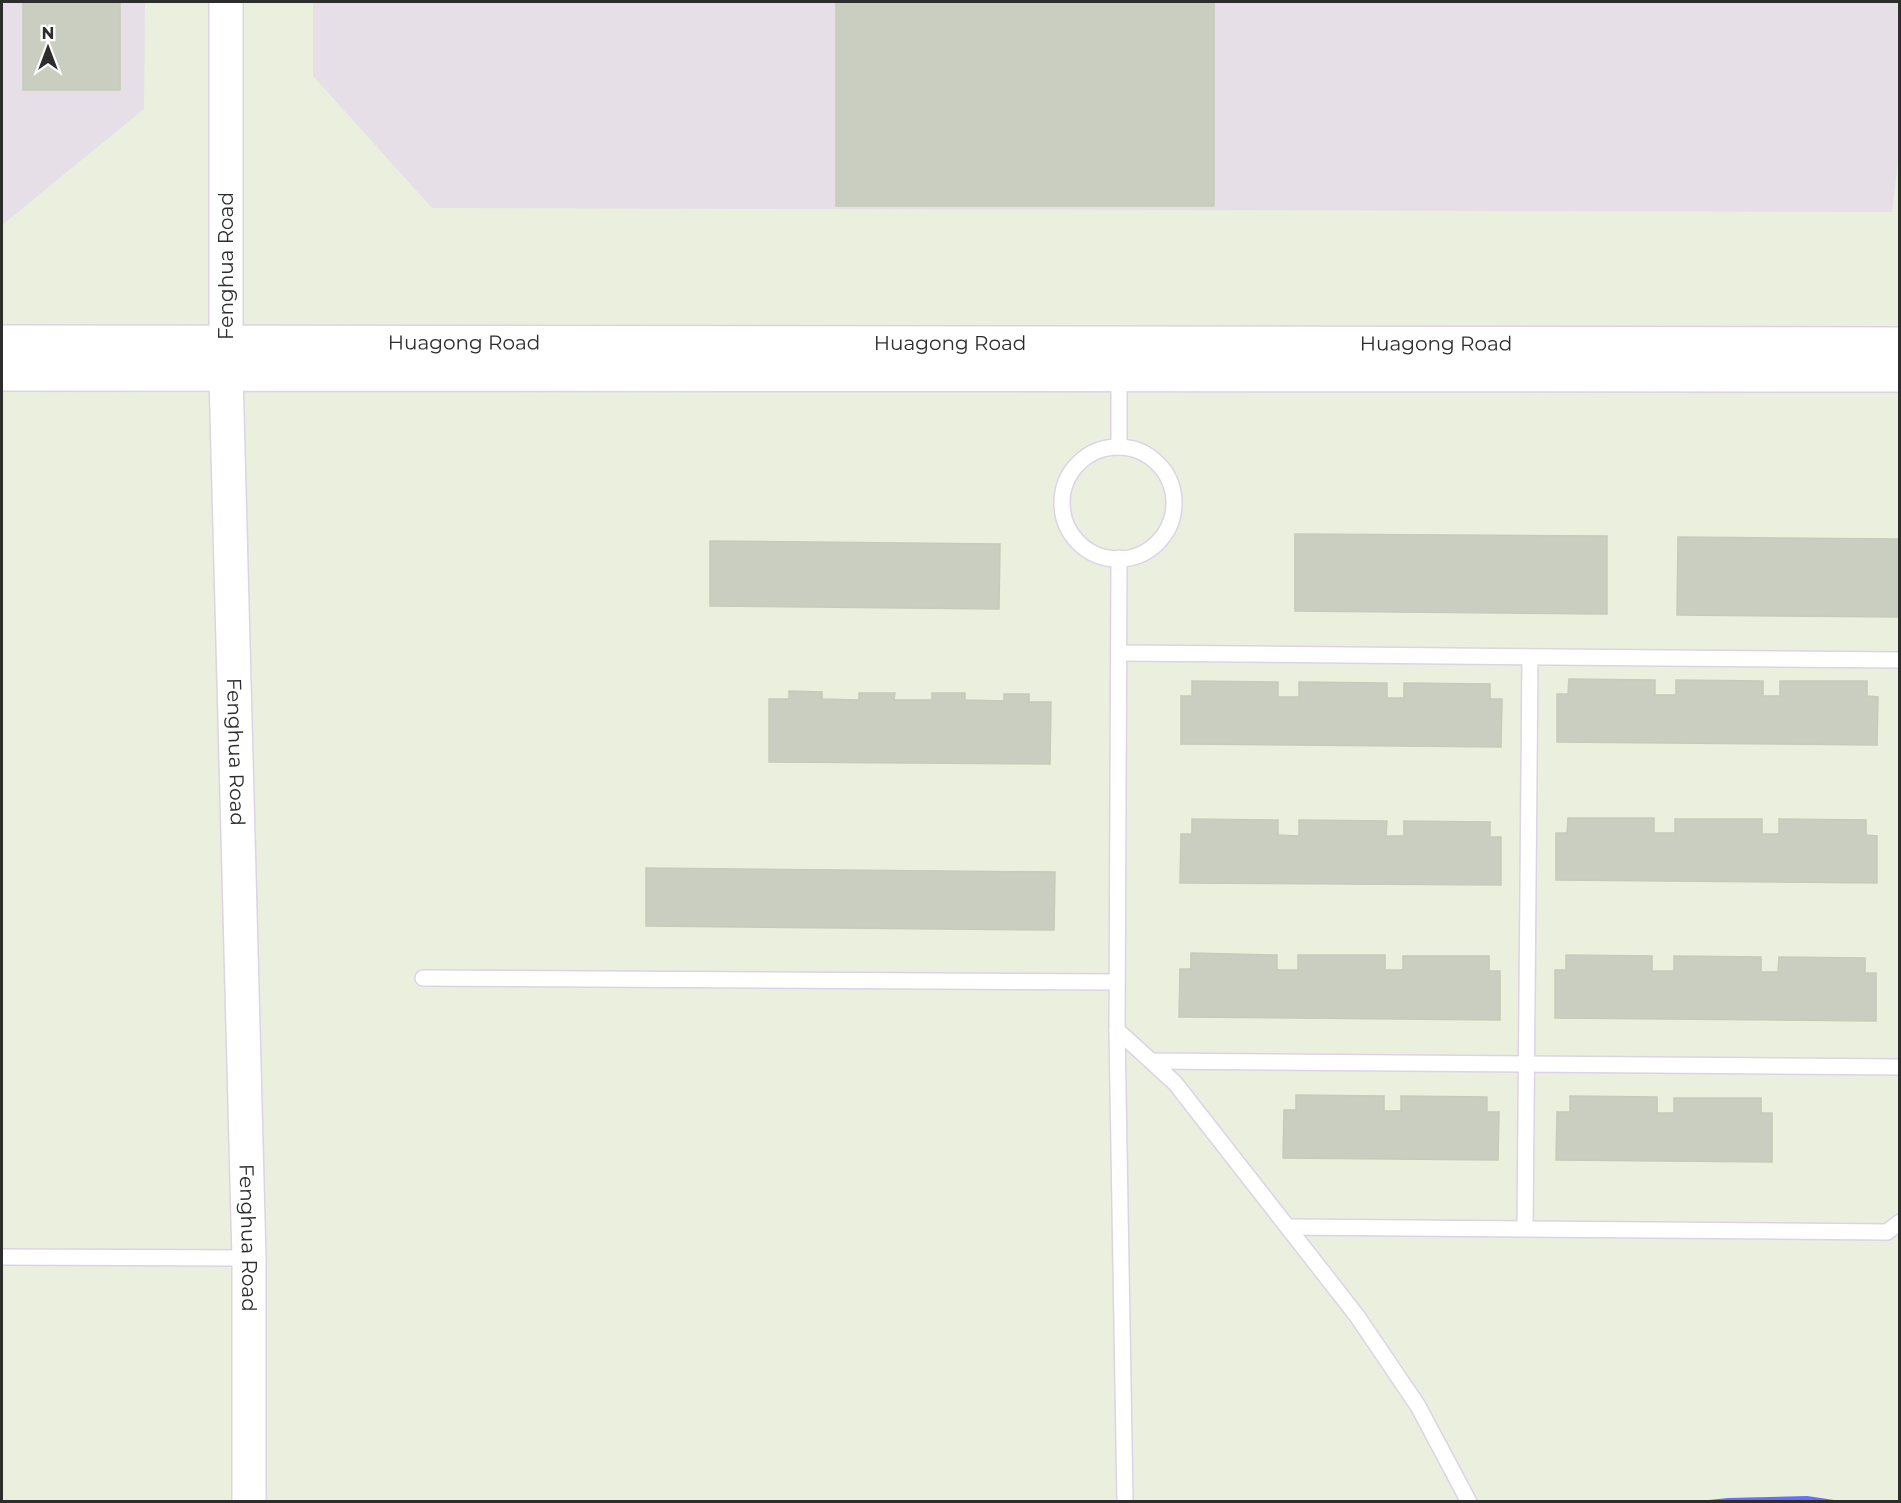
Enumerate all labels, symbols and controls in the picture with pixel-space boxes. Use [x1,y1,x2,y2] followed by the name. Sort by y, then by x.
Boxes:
[18,18,78,78] north arrow
[42,24,54,43] text: N
[214,192,238,340] street label: Fenghua Road
[388,330,540,355] street label: Huagong Road
[874,331,1026,355] street label: Huagong Road
[1360,331,1512,356] street label: Huagong Road
[222,678,250,826] street label: Fenghua Road
[235,1163,261,1312] street label: Fenghua Road

